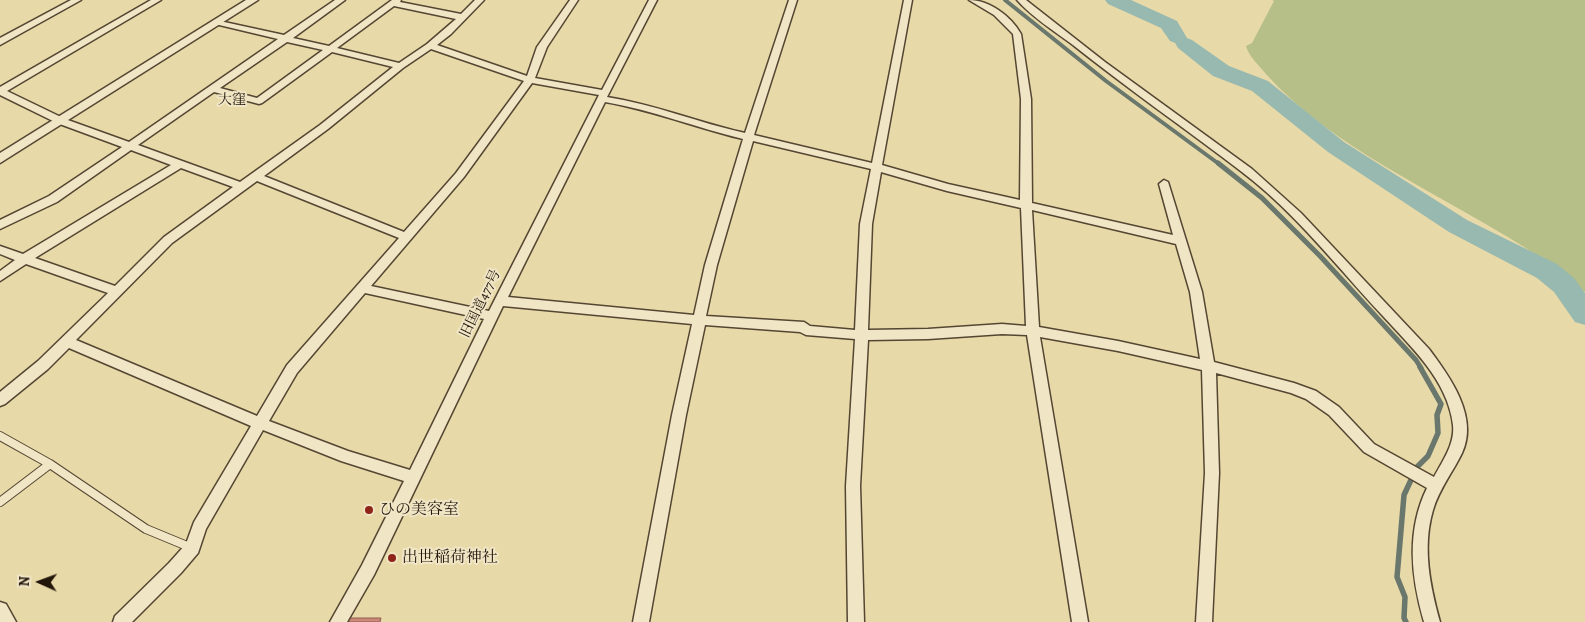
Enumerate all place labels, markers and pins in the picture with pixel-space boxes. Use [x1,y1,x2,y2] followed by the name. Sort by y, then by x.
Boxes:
[379,500,459,520] place label: ひの美容室
[363,504,375,516] marker: ひの美容室
[402,548,498,568] place label: 出世稲荷神社
[386,552,398,564] marker: 出世稲荷神社

